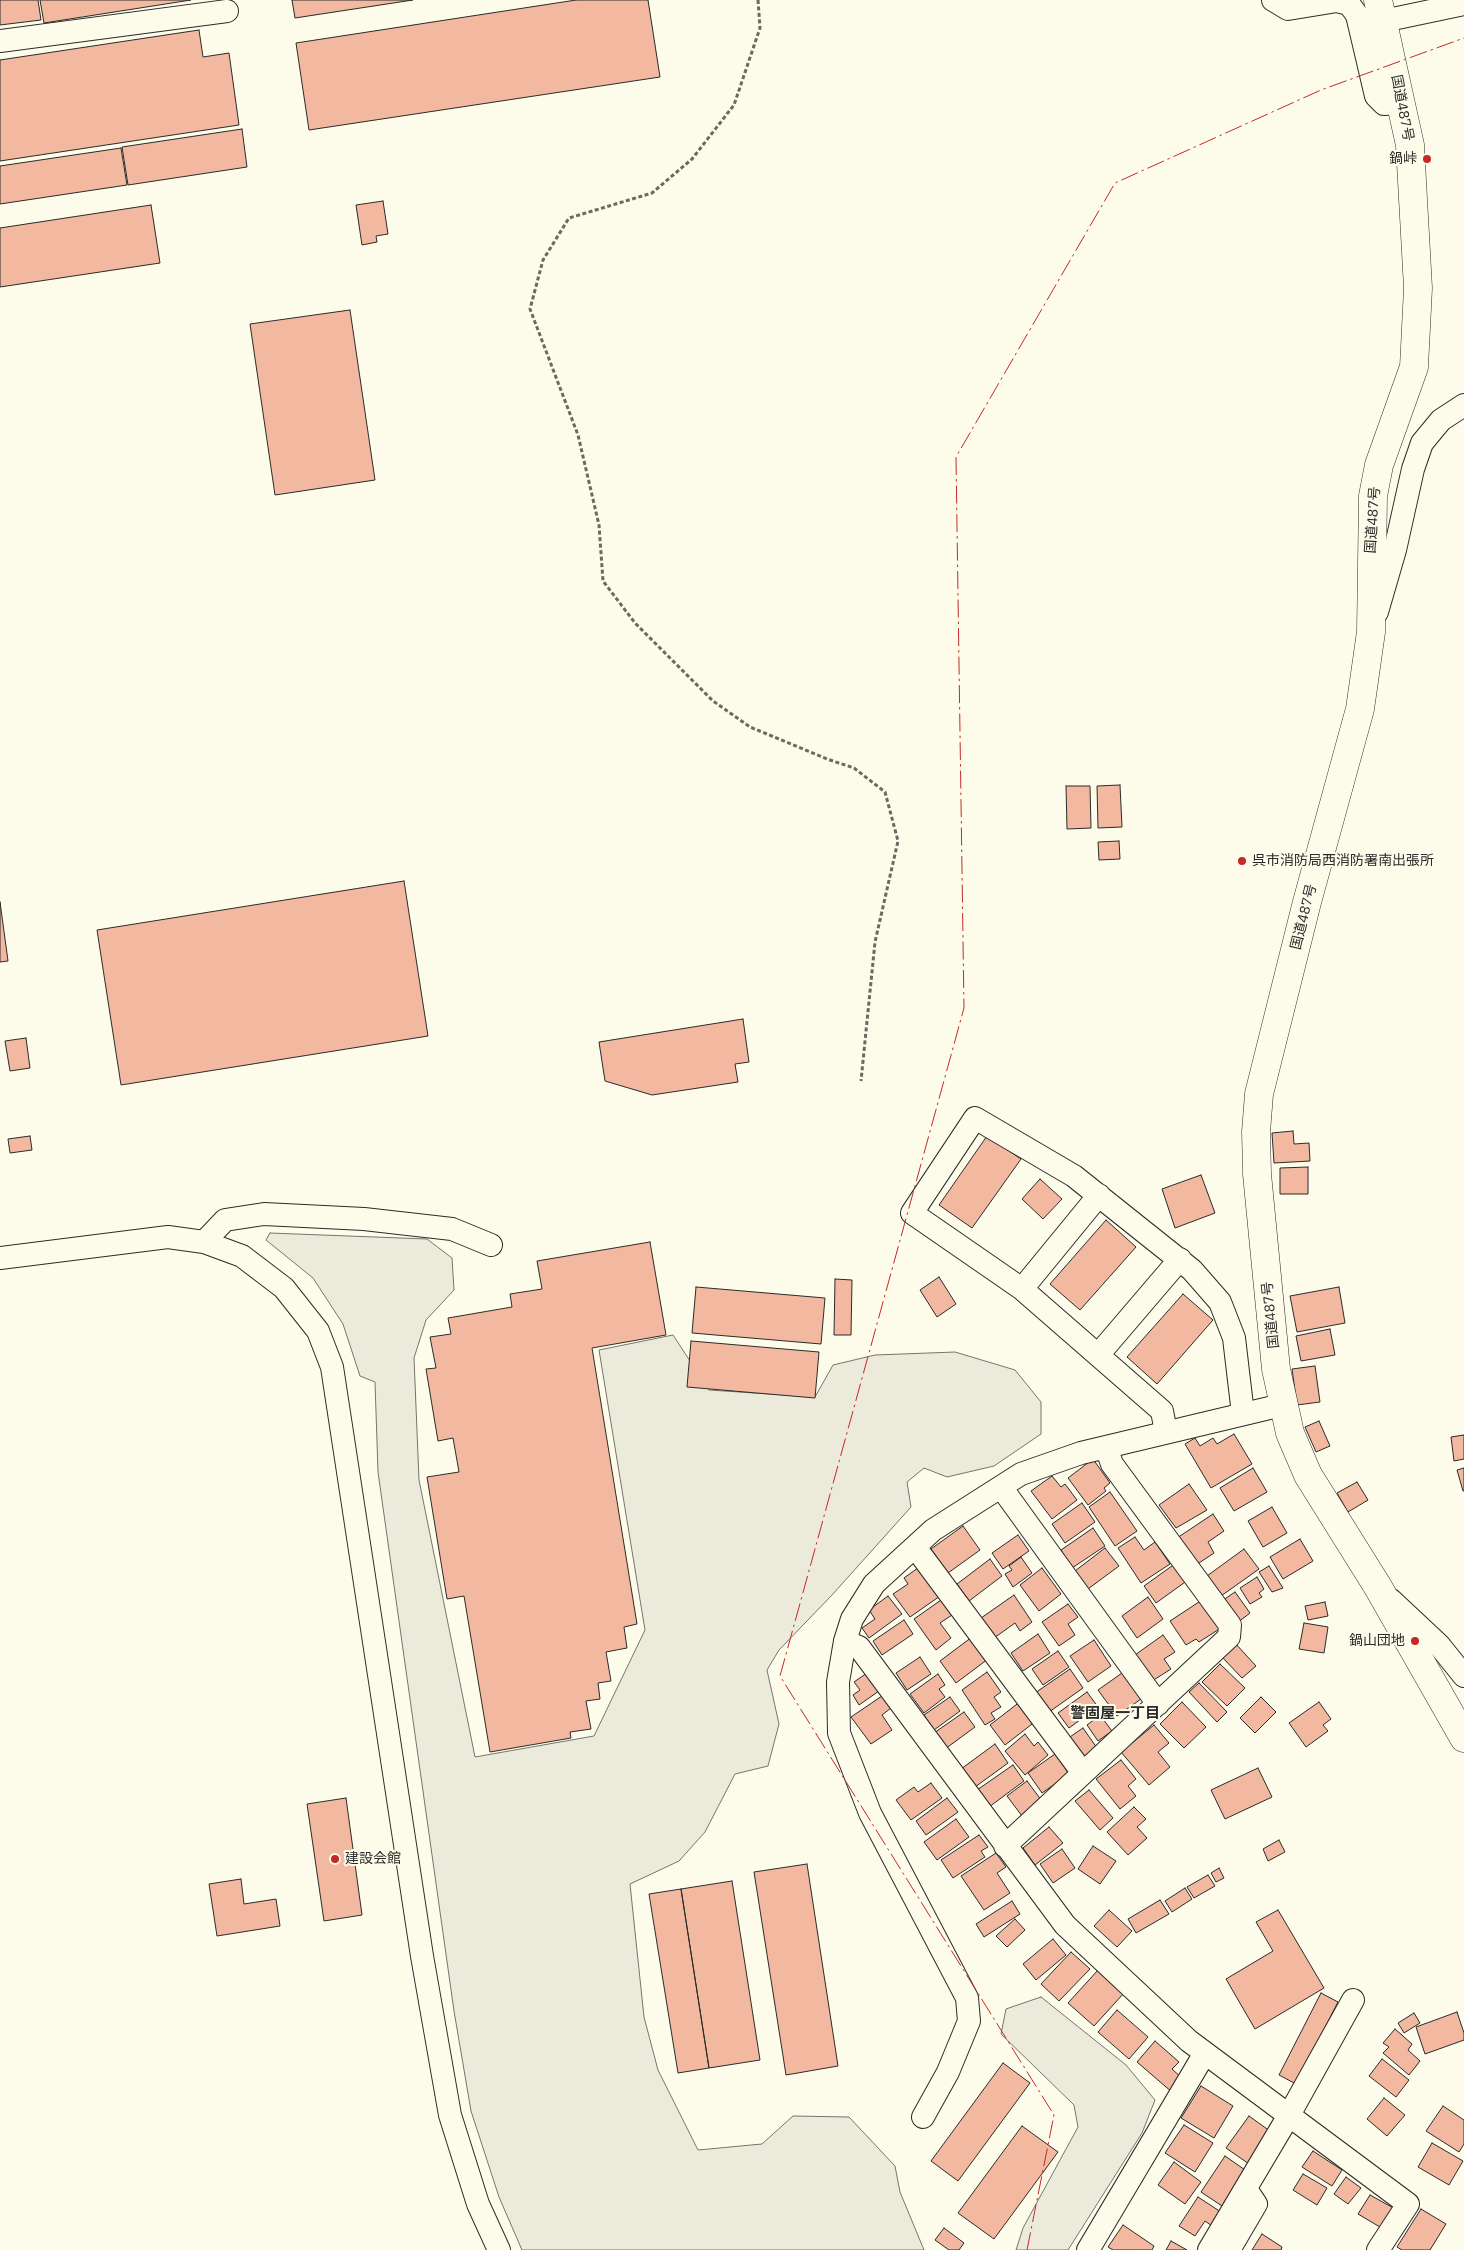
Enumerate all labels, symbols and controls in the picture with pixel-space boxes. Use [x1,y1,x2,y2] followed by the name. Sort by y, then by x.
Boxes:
[1387,73,1417,143] street label: 国道487号
[1389,151,1417,167] place label: 鍋峠
[1421,153,1433,165] marker: 鍋峠
[1362,486,1384,554] street label: 国道487号
[1252,853,1434,869] place label: 呉市消防局西消防署南出張所
[1236,855,1248,867] marker: 呉市消防局西消防署南出張所
[1288,882,1320,952] street label: 国道487号
[1259,1281,1283,1349] street label: 国道487号
[1349,1633,1405,1649] place label: 鍋山団地
[1409,1635,1421,1647] marker: 鍋山団地
[1070,1705,1160,1723] district label: 警固屋一丁目
[345,1851,401,1867] place label: 建設会館
[329,1853,341,1865] marker: 建設会館

